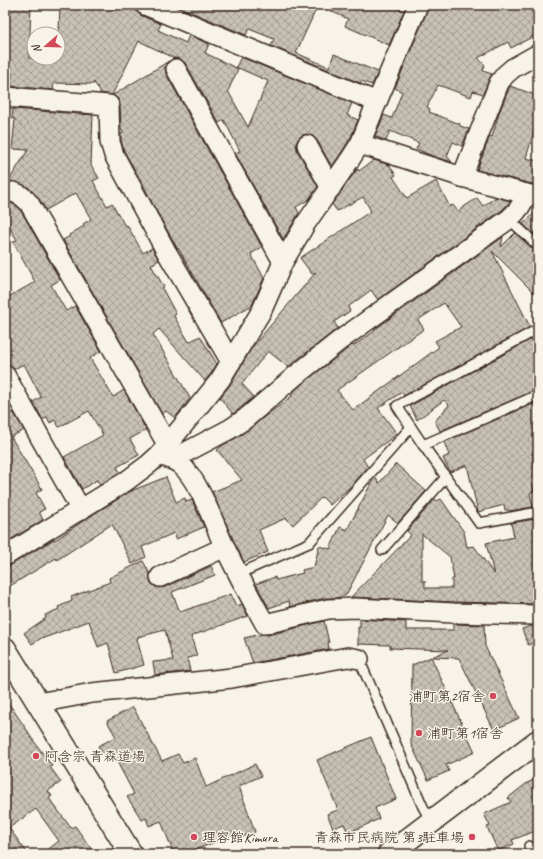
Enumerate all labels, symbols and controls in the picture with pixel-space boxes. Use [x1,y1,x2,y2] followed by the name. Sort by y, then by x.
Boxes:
[26,26,66,66] north arrow
[28,42,44,55] text: N
[409,688,485,705] place label: 浦町第2宿舎
[488,691,498,701] marker: 浦町第2宿舎
[427,725,503,742] place label: 浦町第1宿舎
[414,728,424,738] marker: 浦町第1宿舎
[44,748,145,765] place label: 阿含宗 青森道場
[31,751,41,761] marker: 阿含宗 青森道場
[202,829,279,846] place label: 理容館Kimura
[314,829,464,846] place label: 青森市民病院 第3駐車場
[189,832,199,842] marker: 理容館Kimura
[467,832,477,842] marker: 青森市民病院 第3駐車場

